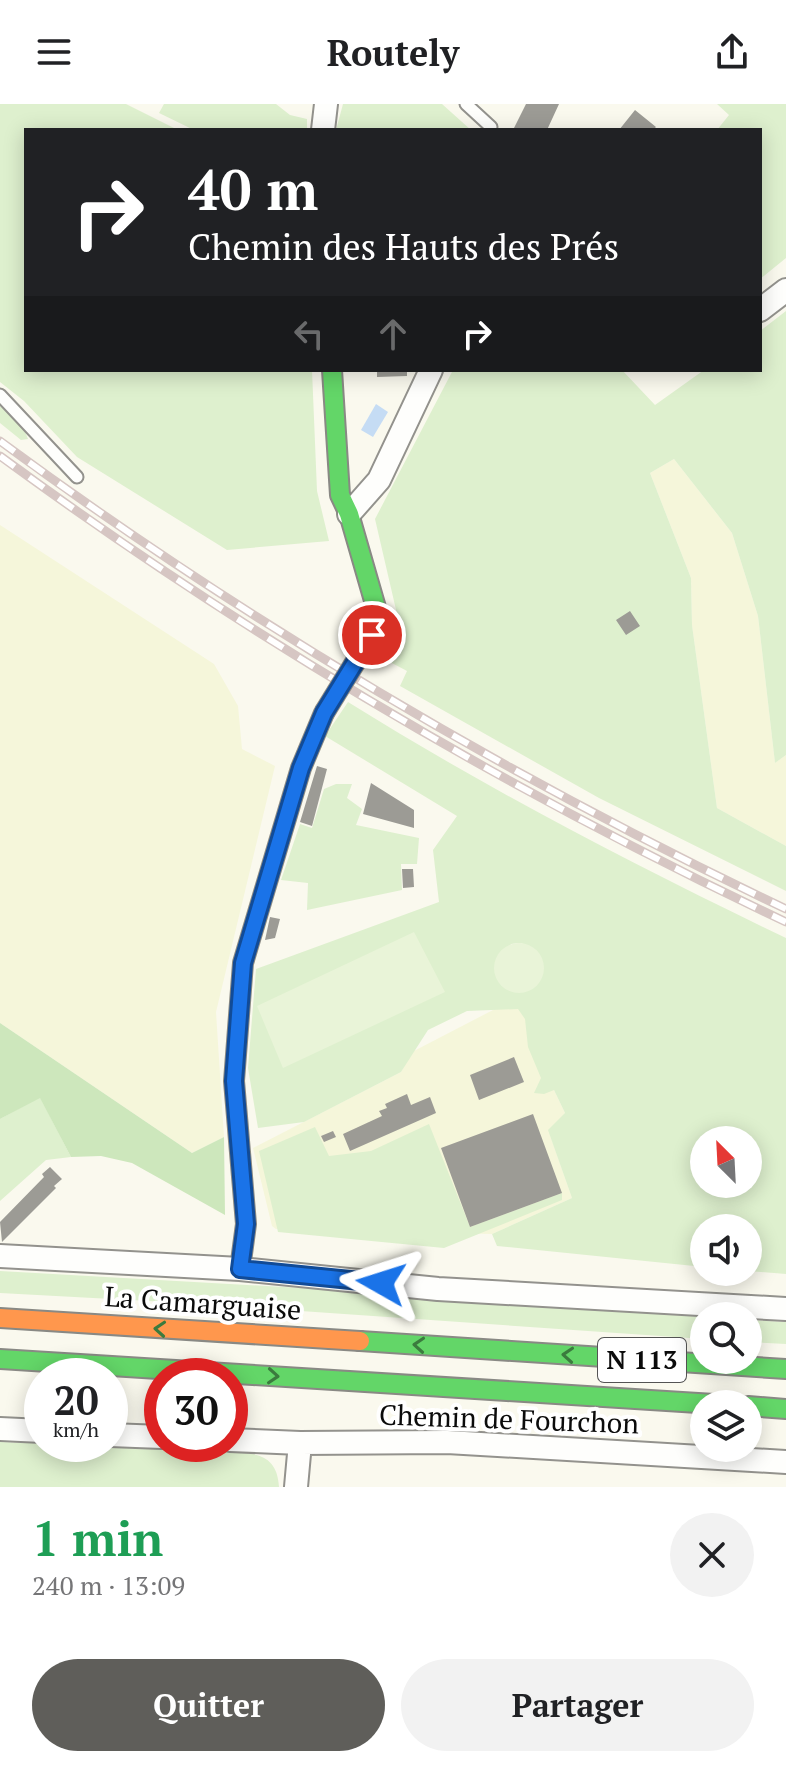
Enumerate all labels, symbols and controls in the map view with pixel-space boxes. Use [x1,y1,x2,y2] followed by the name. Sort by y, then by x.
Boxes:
[327,29,459,76] text: Routely
[32,30,76,74] icon: menu
[710,30,754,74] icon: share
[188,152,318,226] text: 40 m
[56,160,160,264] icon: right
[188,223,619,270] text: Chemin des Hauts des Prés
[287,312,331,356] icon: left
[371,312,415,356] icon: ahead
[455,312,499,356] icon: right
[338,601,406,669] pin
[350,613,394,657] icon: arrive
[690,1126,762,1198] north arrow
[690,1126,762,1462] map controls
[690,1214,762,1286] button: sound
[339,1241,423,1325] position arrow
[103,1277,303,1328] street label: La Camarguaise
[690,1302,762,1374] button: search
[153,1321,166,1338] one-way arrow
[412,1337,425,1354] one-way arrow
[598,1338,686,1382] road number: N 113
[562,1347,575,1364] one-way arrow
[144,1358,248,1462] speed limit sign: 30
[267,1367,280,1384] one-way arrow
[53,1373,99,1426] text: 20
[690,1390,762,1462] button: layers
[378,1395,640,1442] street label: Chemin de Fourchon
[53,1416,99,1443] text: km/h
[32,1506,163,1570] text: 1 min
[670,1513,754,1597] button: close
[32,1568,185,1602] text: 240 m · 13:09
[32,1659,385,1751] button: Quitter
[401,1659,754,1751] button: Partager

